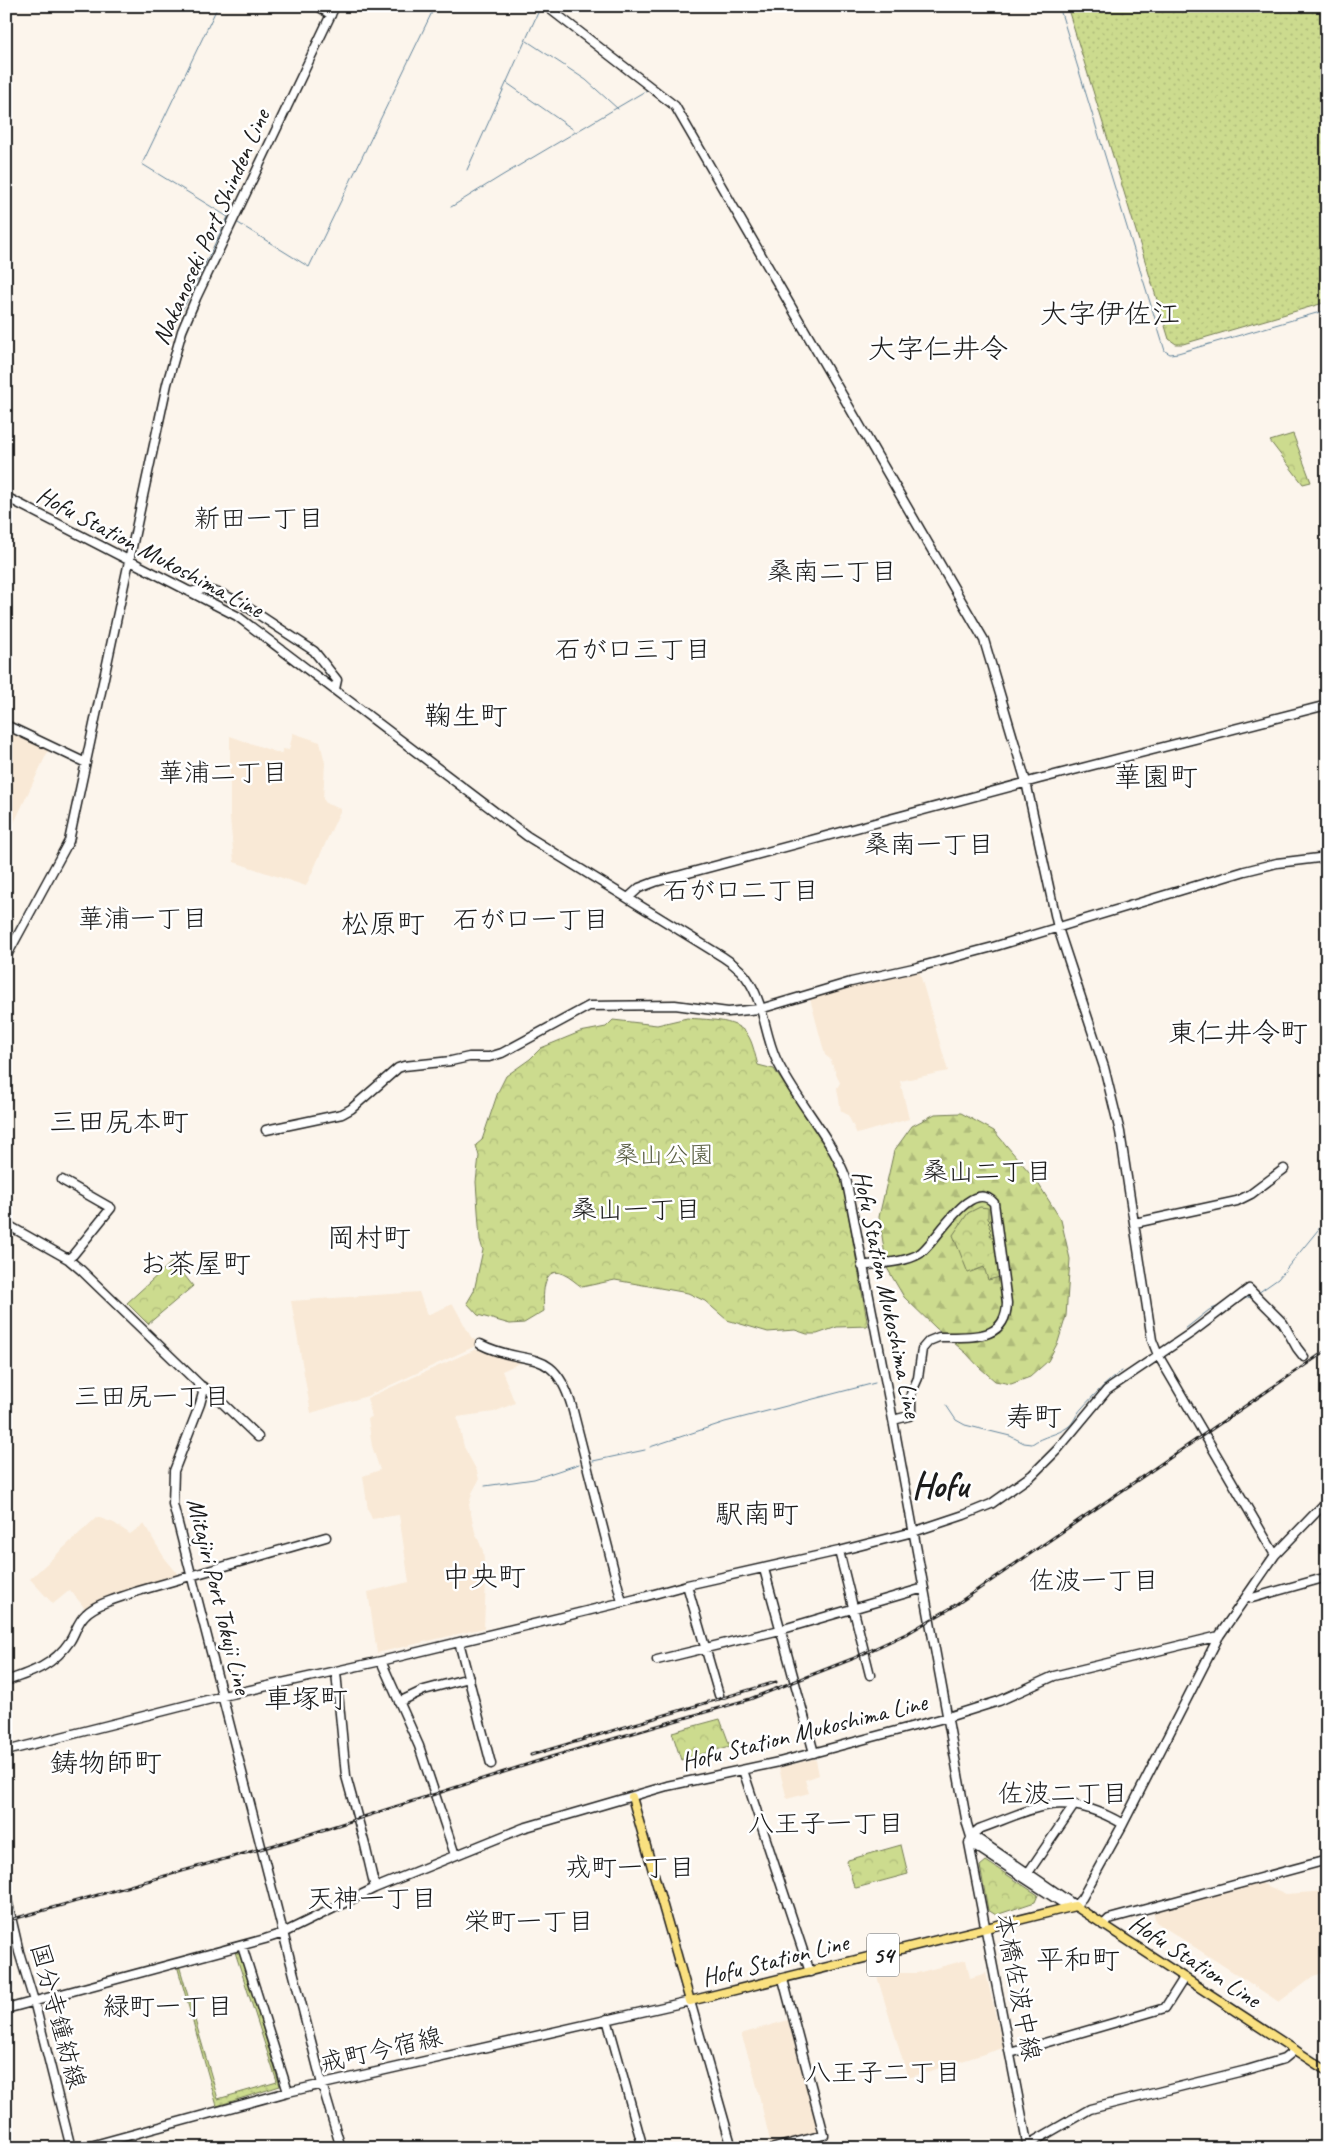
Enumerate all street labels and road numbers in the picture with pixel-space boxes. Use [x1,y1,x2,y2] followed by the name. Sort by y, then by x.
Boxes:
[145,103,278,350] street label: Nakanoseki Port Shinden Line
[31,479,270,626] street label: Hofu Station Mukoshima Line
[845,1168,929,1422] street label: Hofu Station Mukoshima Line
[179,1495,259,1699] street label: Mitajiri Port Tokuji Line
[678,1686,932,1778] street label: Hofu Station Mukoshima Line
[1123,1907,1268,2016] street label: Hofu Station Line
[988,1910,1048,2064] street label: 本橋佐波中線
[698,1926,853,1994] street label: Hofu Station Line
[867,1934,899,1976] road number: 54
[23,1939,93,2093] street label: 国分寺鐘紡線
[316,2020,446,2080] street label: 戒町今宿線

